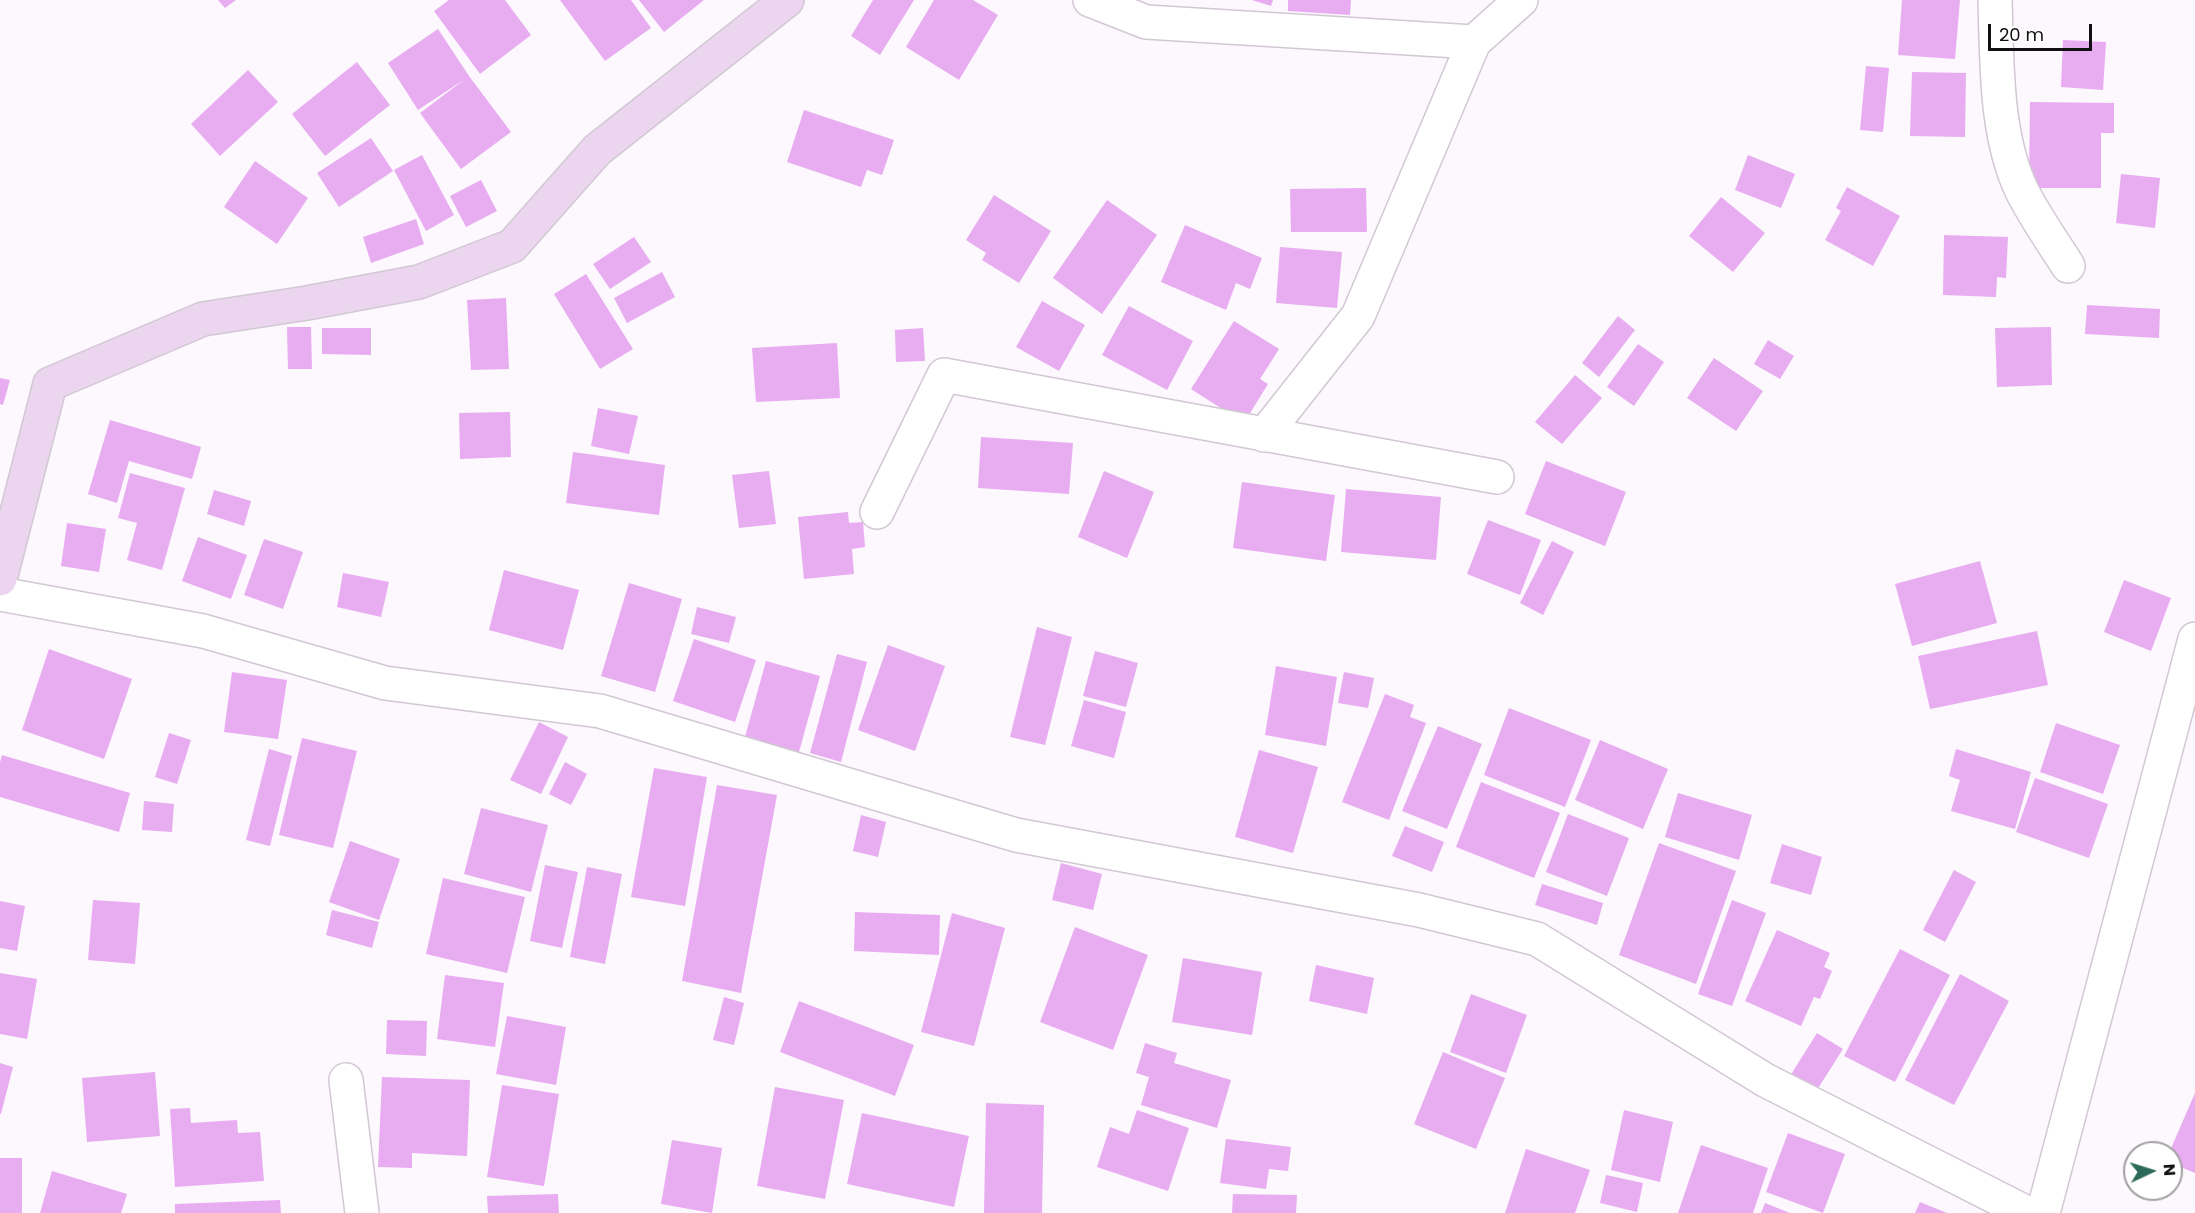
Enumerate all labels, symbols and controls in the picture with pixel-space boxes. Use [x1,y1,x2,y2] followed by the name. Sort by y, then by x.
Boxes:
[1991,12,2094,50] scale bar
[1999,22,2044,47] text: 20 m
[2123,1141,2183,1201] north arrow
[2158,1163,2181,1177] text: N

